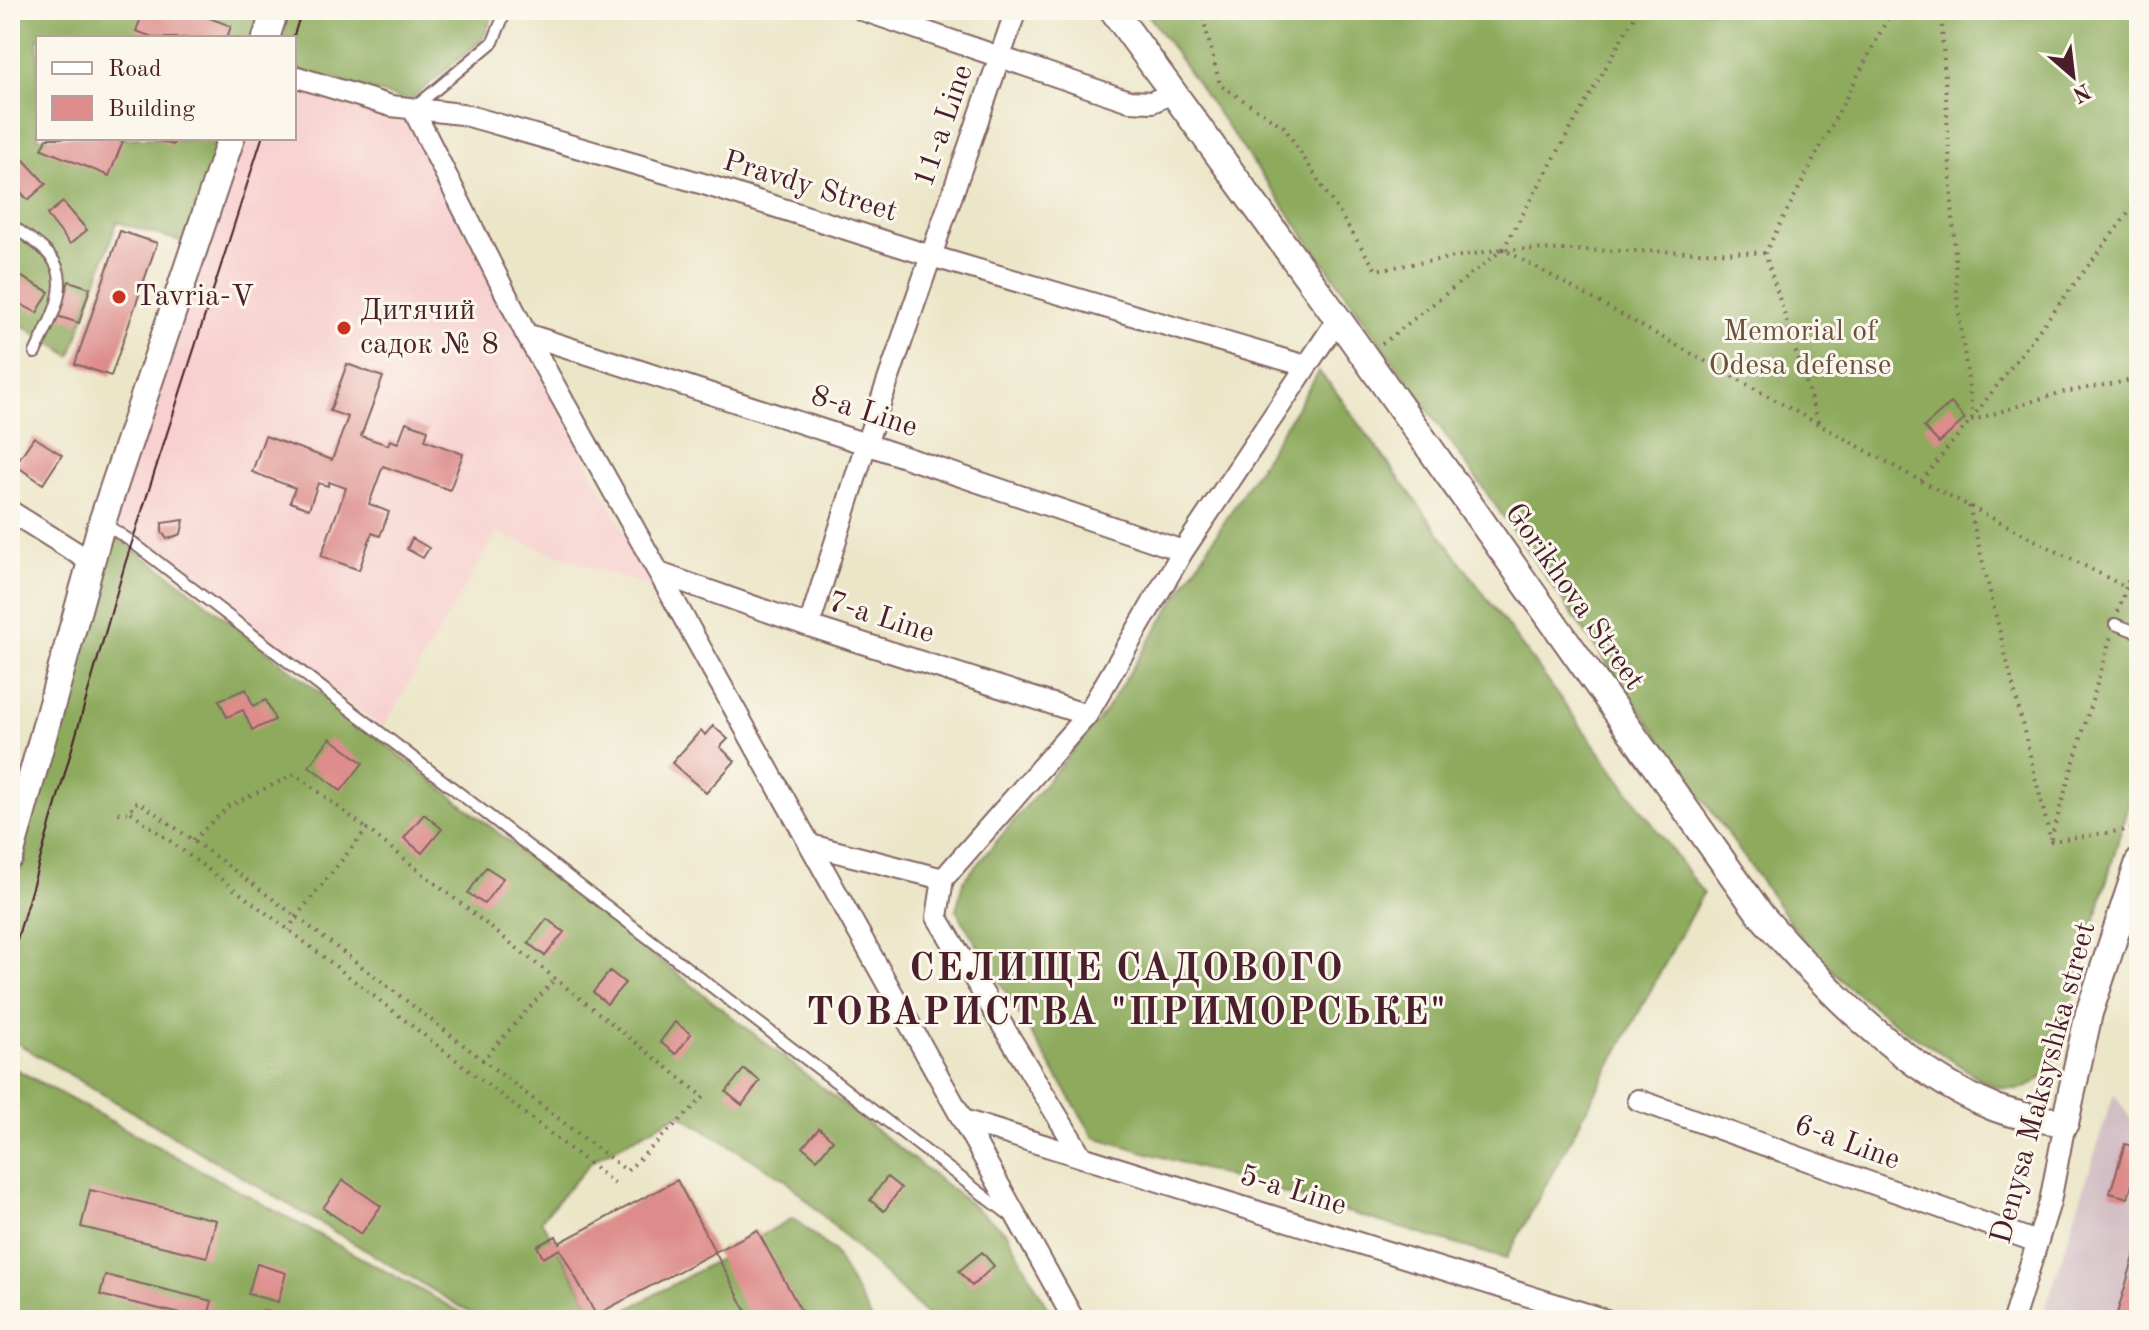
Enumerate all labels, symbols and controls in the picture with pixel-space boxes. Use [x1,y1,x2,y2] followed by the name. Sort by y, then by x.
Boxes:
[36,36,296,140] legend
[2033,36,2113,116] north arrow
[108,58,161,82] text: Road
[909,61,979,191] street label: 11-a Line
[2069,78,2094,106] text: N
[108,98,195,122] text: Building
[719,146,901,228] street label: Pravdy Street
[135,282,254,312] place label: Tavria-V
[110,288,128,306] marker: Tavria-V
[360,296,499,360] place label: Дитячий садок № 8
[1709,317,1891,381] park label: Memorial of Odesa defense
[335,319,353,337] marker: Дитячий садок № 8
[807,381,921,443] street label: 8-a Line
[1499,498,1649,696] street label: Gorikhova Street
[824,587,938,649] street label: 7-a Line
[1987,919,2101,1247] street label: Denysa Maksyshka street
[806,951,1448,1033] district label: СЕЛИЩЕ САДОВОГО ТОВАРИСТВА "ПРИМОРСЬКЕ"
[1790,1110,1904,1176] street label: 6-a Line
[1236,1161,1350,1221] street label: 5-a Line

